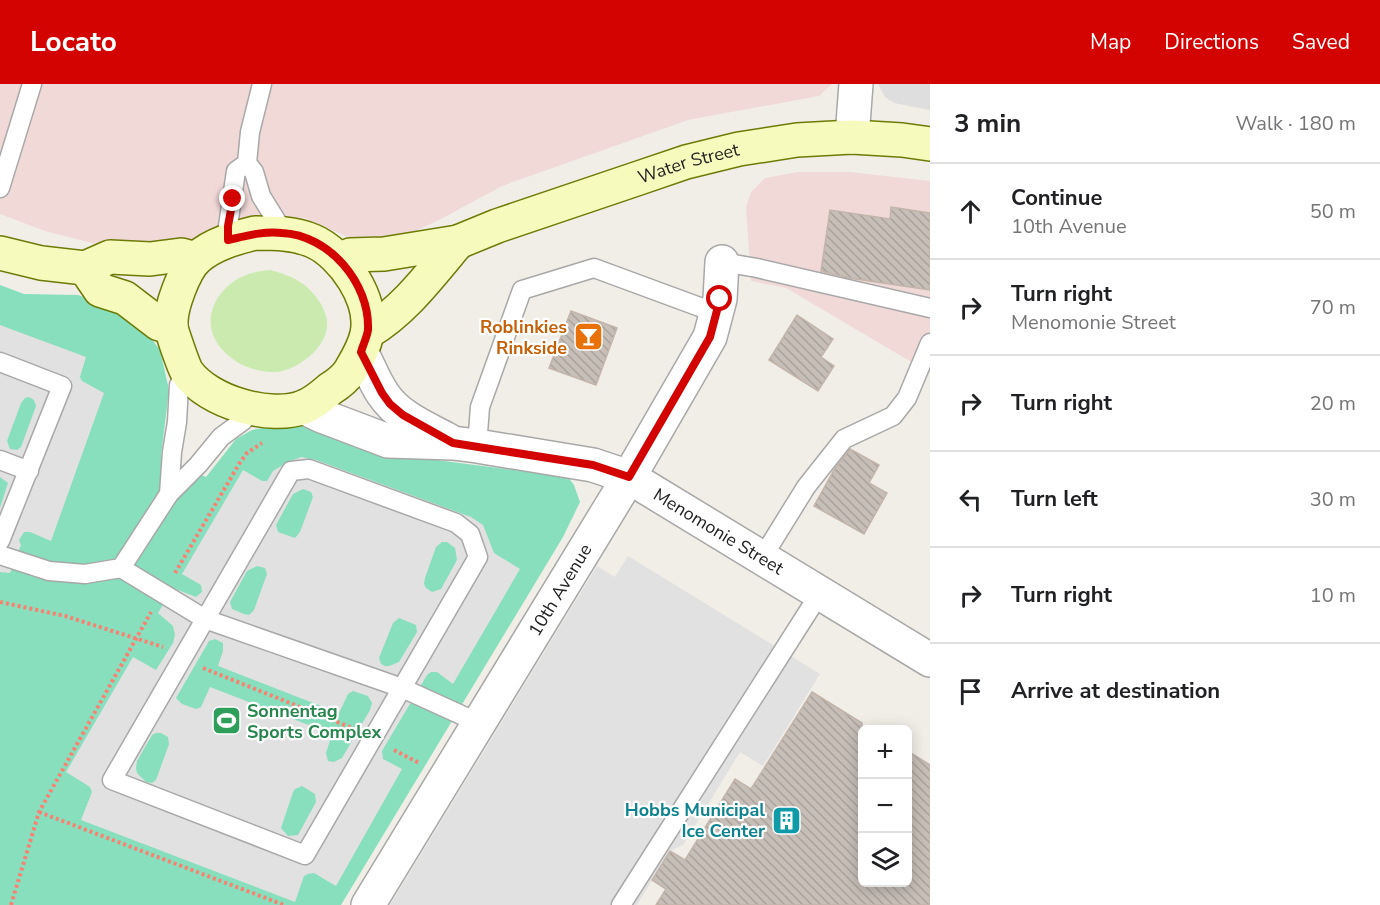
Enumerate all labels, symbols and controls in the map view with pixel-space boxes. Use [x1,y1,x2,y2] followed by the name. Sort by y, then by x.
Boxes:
[30,23,117,61] text: Locato
[1090,28,1131,56] text: Map
[1164,28,1259,56] text: Directions
[1292,28,1350,56] text: Saved
[954,106,1021,141] text: 3 min
[1236,110,1356,137] text: Walk · 180 m
[635,137,742,189] street label: Water Street
[1011,183,1102,213] text: Continue
[219,185,245,211] route end
[954,195,987,228] icon: ahead
[1310,198,1356,225] text: 50 m
[1011,213,1127,240] text: 10th Avenue
[1011,279,1112,309] text: Turn right
[706,285,732,311] route start
[954,291,987,324] icon: right
[1310,294,1356,321] text: 70 m
[1011,309,1176,336] text: Menomonie Street
[480,315,567,360] place label: Roblinkies Rinkside
[572,321,604,353] bar icon: Roblinkies Rinkside
[954,387,987,420] icon: right
[1011,388,1112,418] text: Turn right
[1310,390,1356,417] text: 20 m
[649,483,789,581] street label: Menomonie Street
[954,483,987,516] icon: left
[1011,484,1098,514] text: Turn left
[1310,486,1356,513] text: 30 m
[523,539,597,641] street label: 10th Avenue
[954,579,987,612] icon: right
[1011,580,1112,610] text: Turn right
[1310,582,1356,609] text: 10 m
[954,675,987,708] icon: arrive
[1011,676,1220,706] text: Arrive at destination
[247,699,382,744] place label: Sonnentag Sports Complex
[210,705,242,737] sports icon: Sonnentag Sports Complex
[858,725,912,887] map controls
[858,725,912,779] button: +
[858,779,912,833] button: −
[625,798,765,843] place label: Hobbs Municipal Ice Center
[770,804,802,836] building icon: Hobbs Municipal Ice Center
[858,833,912,887] button: layers

